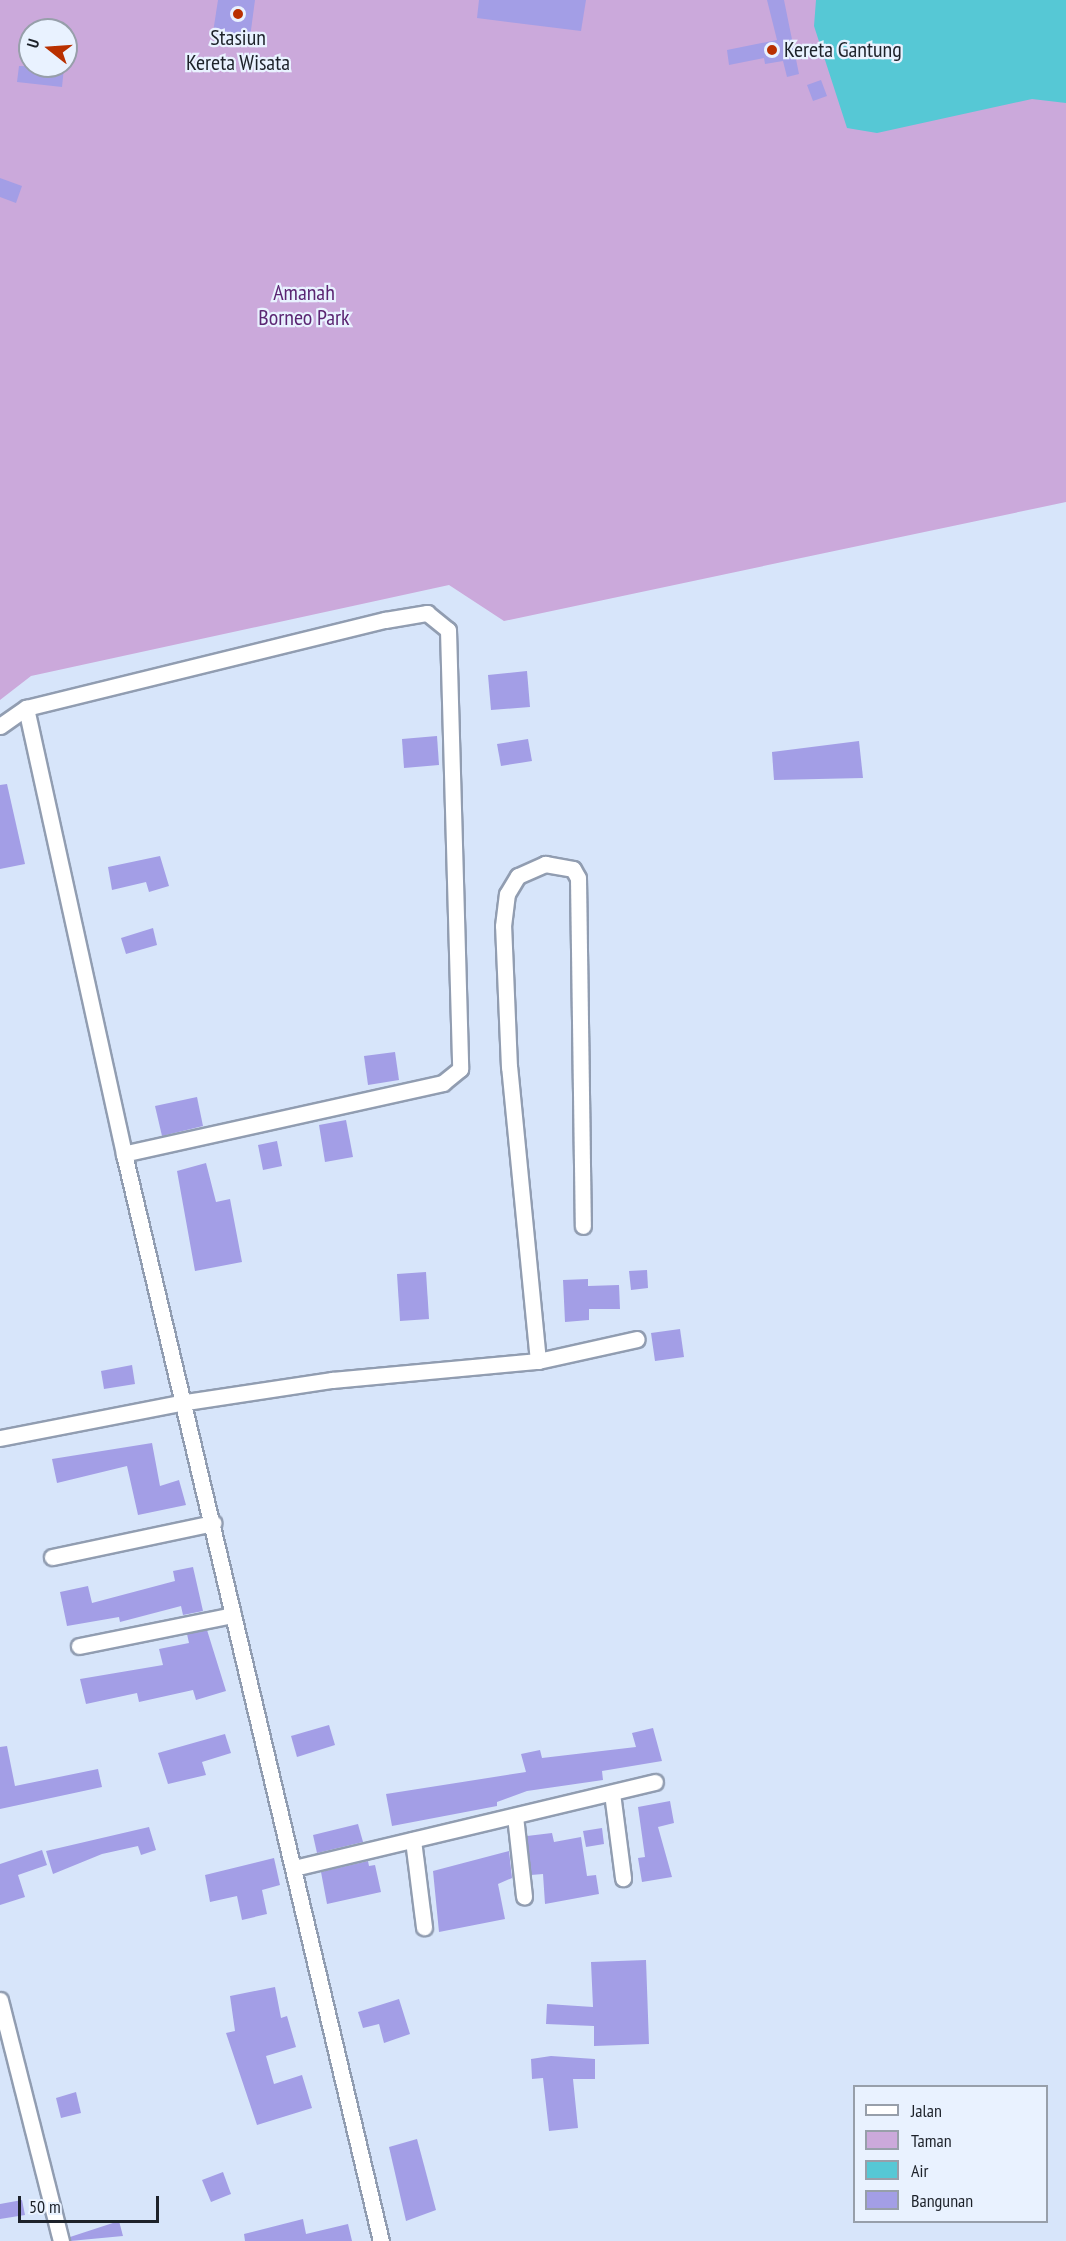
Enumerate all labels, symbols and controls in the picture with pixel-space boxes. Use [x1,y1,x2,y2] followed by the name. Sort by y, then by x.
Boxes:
[231,7,245,21] marker: Stasiun Kereta Wisata
[18,18,78,78] north arrow
[186,24,290,76] place label: Stasiun Kereta Wisata
[22,36,43,50] text: U
[784,37,902,63] place label: Kereta Gantung
[765,43,779,57] marker: Kereta Gantung
[258,279,350,330] park label: Amanah Borneo Park
[853,2085,1048,2223] legend
[911,2099,942,2122] text: Jalan
[911,2129,952,2152] text: Taman
[911,2159,928,2182] text: Air
[21,2184,162,2222] scale bar
[911,2189,973,2212] text: Bangunan
[29,2195,61,2218] text: 50 m

